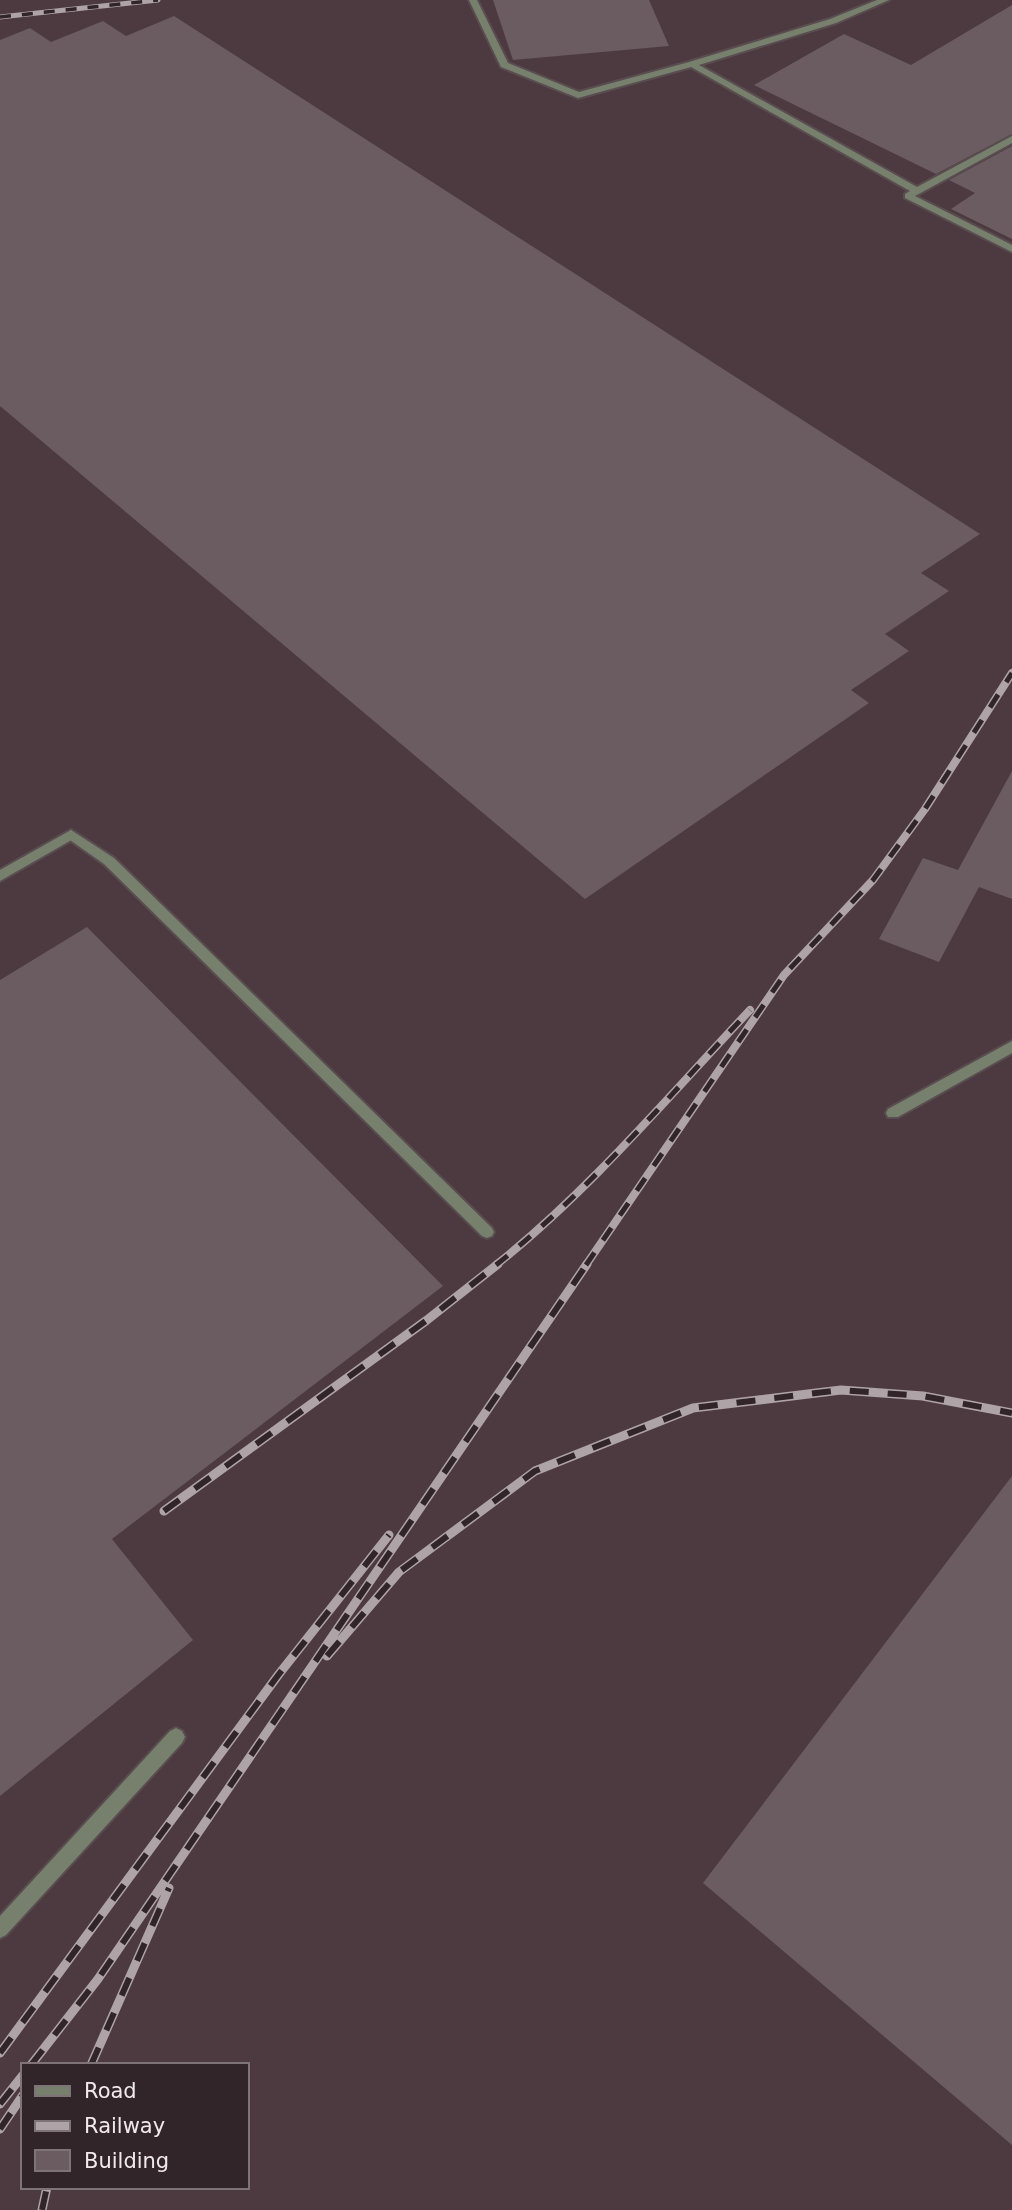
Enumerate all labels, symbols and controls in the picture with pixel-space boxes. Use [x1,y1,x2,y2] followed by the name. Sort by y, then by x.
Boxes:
[21,2063,248,2189] legend
[84,2079,137,2103] text: Road
[84,2114,165,2138] text: Railway
[84,2149,169,2173] text: Building

